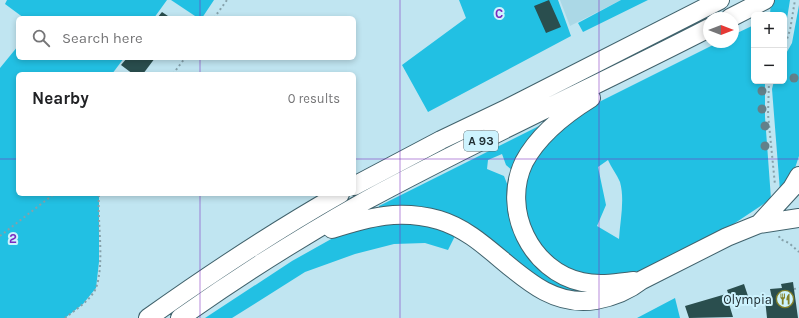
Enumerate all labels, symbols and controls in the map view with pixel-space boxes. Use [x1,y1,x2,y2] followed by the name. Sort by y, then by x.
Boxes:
[495,6,503,21] text: C
[703,12,739,48] north arrow
[751,12,787,84] map controls
[751,12,787,48] button: +
[16,16,356,60] search box
[30,27,52,49] icon: search
[62,29,143,47] text: Search here
[751,48,787,84] button: −
[32,88,89,108] text: Nearby
[288,91,340,106] text: 0 results
[464,131,498,151] road number: A 93
[9,231,17,246] text: 2
[775,289,795,309] restaurant icon: Olympia
[723,292,772,307] place label: Olympia

